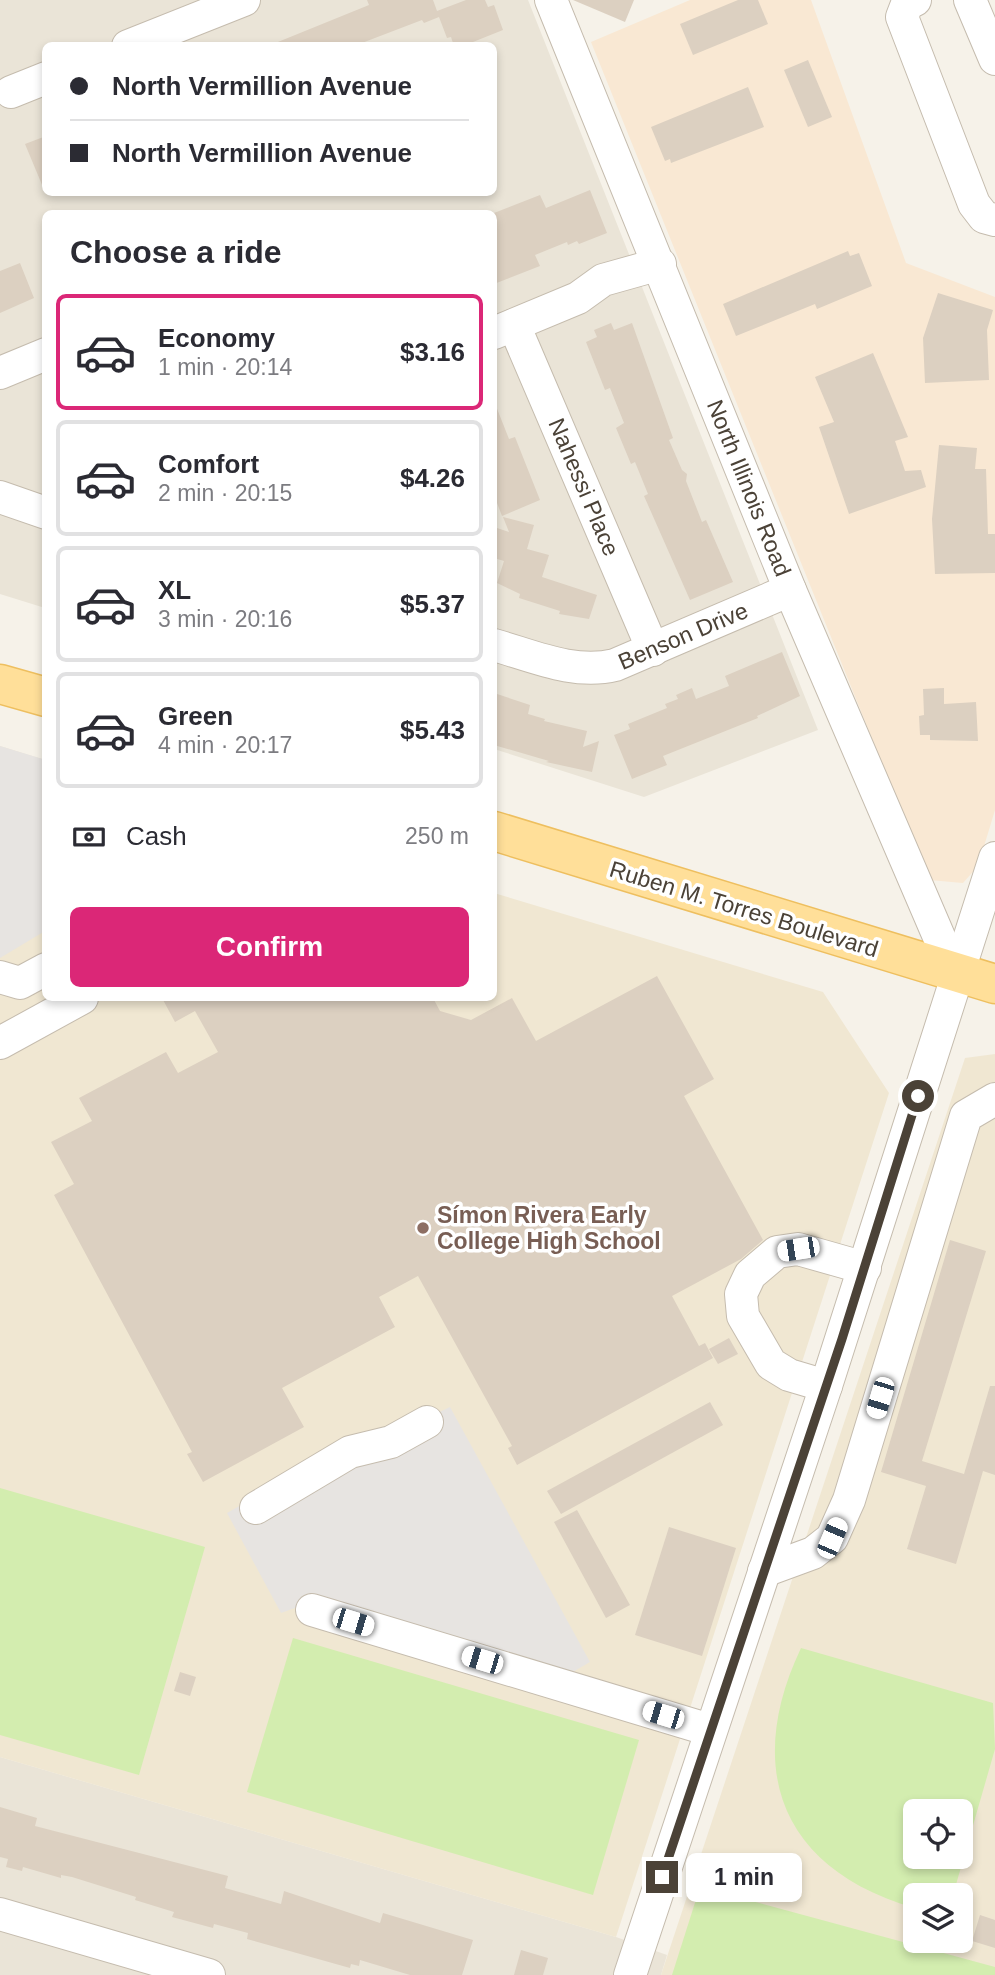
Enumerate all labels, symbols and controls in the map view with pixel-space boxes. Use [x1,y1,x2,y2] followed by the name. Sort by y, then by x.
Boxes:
[112,71,412,101] text: North Vermillion Avenue
[112,138,412,168] text: North Vermillion Avenue
[70,234,282,270] text: Choose a ride
[74,321,137,384] icon: car
[158,323,275,353] text: Economy
[400,337,465,367] text: $3.16
[158,354,292,380] text: 1 min · 20:14
[702,396,796,580] street label: North Illinois Road
[543,414,625,560] street label: Nahessi Place
[74,447,137,510] icon: car
[158,449,259,479] text: Comfort
[400,463,465,493] text: $4.26
[158,480,292,506] text: 2 min · 20:15
[74,573,137,636] icon: car
[158,575,191,605] text: XL
[400,589,465,619] text: $5.37
[614,597,752,675] street label: Benson Drive
[158,606,292,632] text: 3 min · 20:16
[74,699,137,762] icon: car
[158,701,233,731] text: Green
[400,715,465,745] text: $5.43
[158,732,292,758] text: 4 min · 20:17
[70,818,108,856] icon: cash
[126,821,187,851] text: Cash
[405,823,469,849] text: 250 m
[607,856,881,962] street label: Ruben M. Torres Boulevard
[70,907,469,987] button: Confirm
[902,1080,934,1112] route start
[437,1202,661,1254] place label: Símon Rivera Early College High School
[415,1220,431,1236] marker: Símon Rivera Early College High School
[776,1235,821,1263] car
[864,1375,897,1421] car
[815,1515,850,1561] car
[330,1606,377,1638] car
[459,1644,506,1676] car
[640,1699,687,1731] car
[903,1799,973,1953] map controls
[903,1799,973,1869] button: locate
[686,1853,802,1902] callout: 1 min
[646,1861,678,1893] route end
[714,1864,774,1890] text: 1 min
[903,1883,973,1953] button: layers

